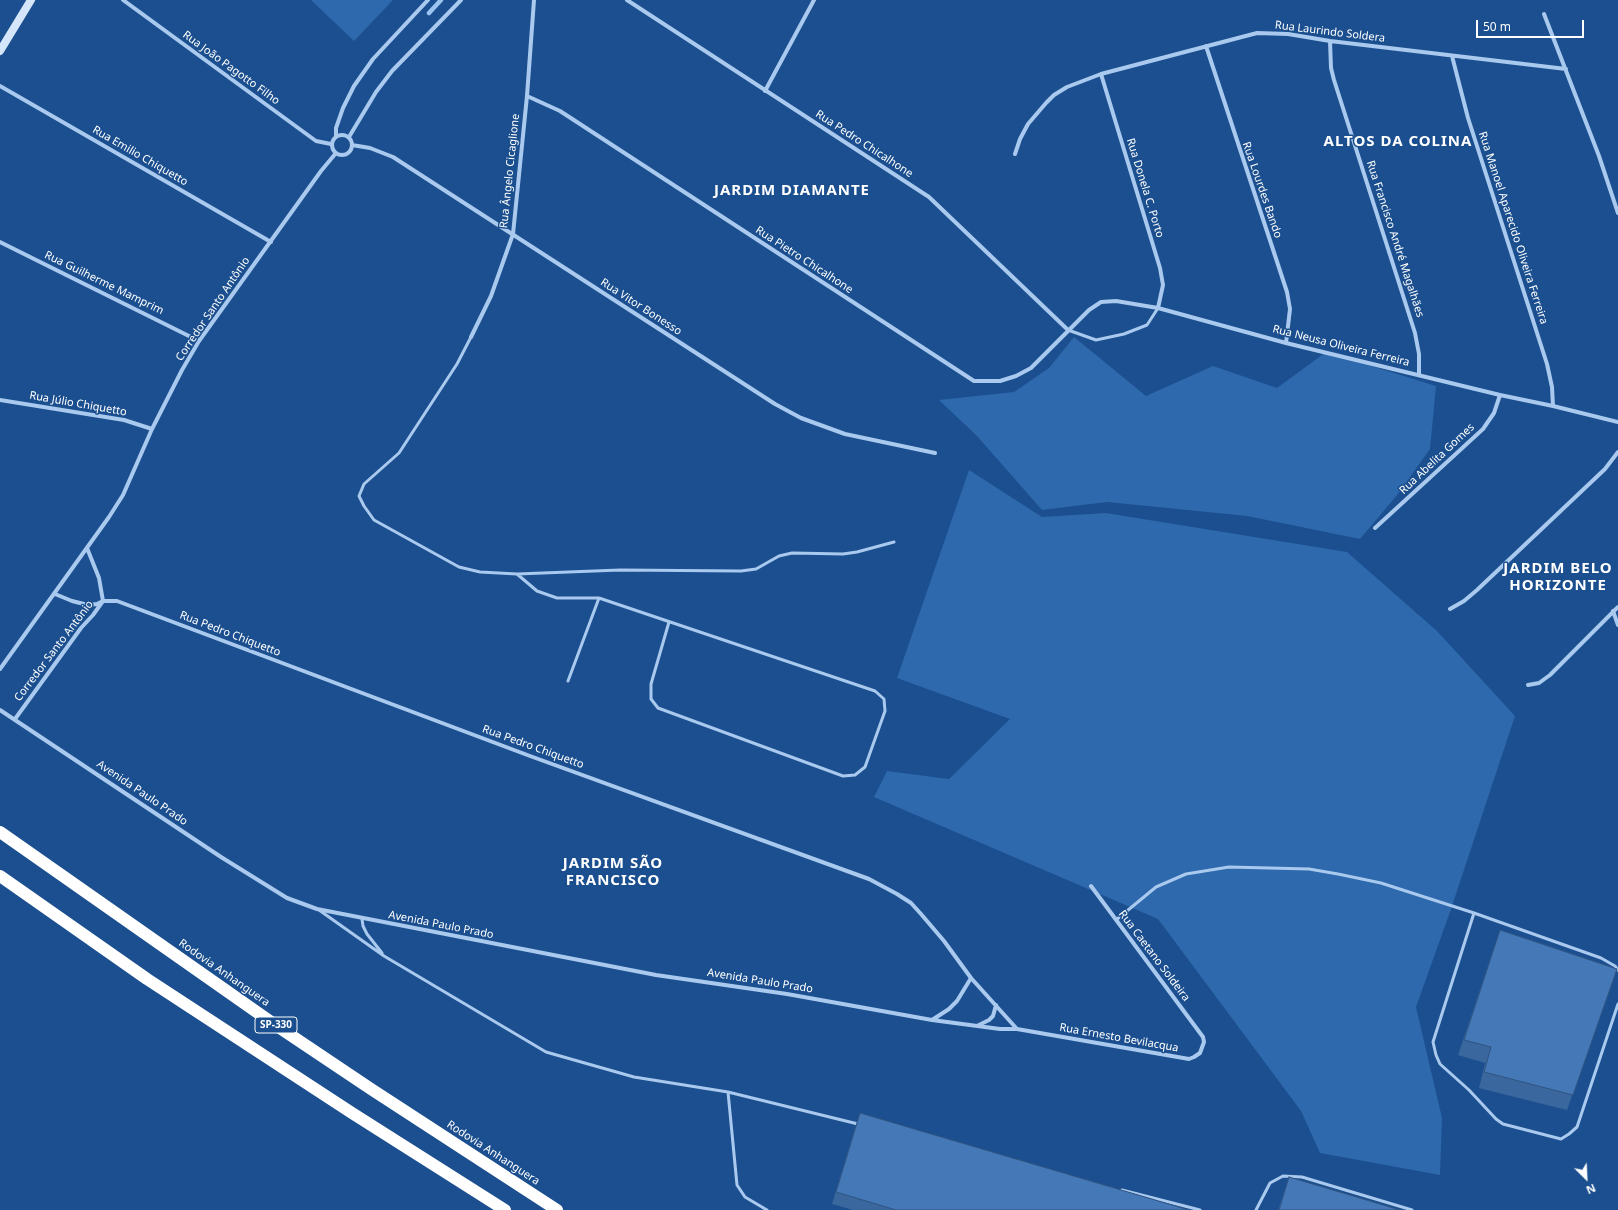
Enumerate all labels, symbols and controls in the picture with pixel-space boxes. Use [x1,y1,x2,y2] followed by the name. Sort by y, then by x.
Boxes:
[1478,12,1586,38] scale bar
[1483,18,1511,35] text: 50 m
[1274,19,1386,45] street label: Rua Laurindo Soldera
[180,28,282,108] street label: Rua João Pagotto Filho
[813,108,915,180] street label: Rua Pedro Chicalhone
[497,113,523,229] street label: Rua Ângelo Cicaglione
[90,123,190,189] street label: Rua Emilio Chiquetto
[1476,130,1550,326] street label: Rua Manoel Aparecido Oliveira Ferreira
[1324,133,1472,151] district label: ALTOS DA COLINA
[1124,137,1166,239] street label: Rua Donela C. Porto
[1239,140,1285,240] street label: Rua Lourdes Bando
[1363,159,1427,319] street label: Rua Francisco André Magalhães
[714,182,870,200] district label: JARDIM DIAMANTE
[753,224,855,296] street label: Rua Pietro Chicalhone
[42,248,166,318] street label: Rua Guilherme Mamprim
[173,254,253,364] street label: Corredor Santo Antônio
[598,276,684,338] street label: Rua Vitor Bonesso
[1271,323,1411,369] street label: Rua Neusa Oliveira Ferreira
[28,389,128,419] street label: Rua Júlio Chiquetto
[1397,421,1477,497] street label: Rua Abelita Gomes
[1503,560,1613,595] district label: JARDIM BELO HORIZONTE
[12,598,96,704] street label: Corredor Santo Antônio
[178,609,282,659] street label: Rua Pedro Chiquetto
[480,722,586,772] street label: Rua Pedro Chiquetto
[94,758,190,828] street label: Avenida Paulo Prado
[563,855,663,890] district label: JARDIM SÃO FRANCISCO
[387,908,495,942] street label: Avenida Paulo Prado
[1116,908,1192,1004] street label: Rua Caetano Soldeira
[176,937,272,1009] street label: Rodovia Anhanguera
[706,966,814,996] street label: Avenida Paulo Prado
[255,1017,297,1033] road number: SP-330
[1058,1021,1180,1055] street label: Rua Ernesto Bevilacqua
[444,1118,542,1188] street label: Rodovia Anhanguera
[1566,1158,1606,1198] north arrow
[1584,1181,1598,1198] text: N

